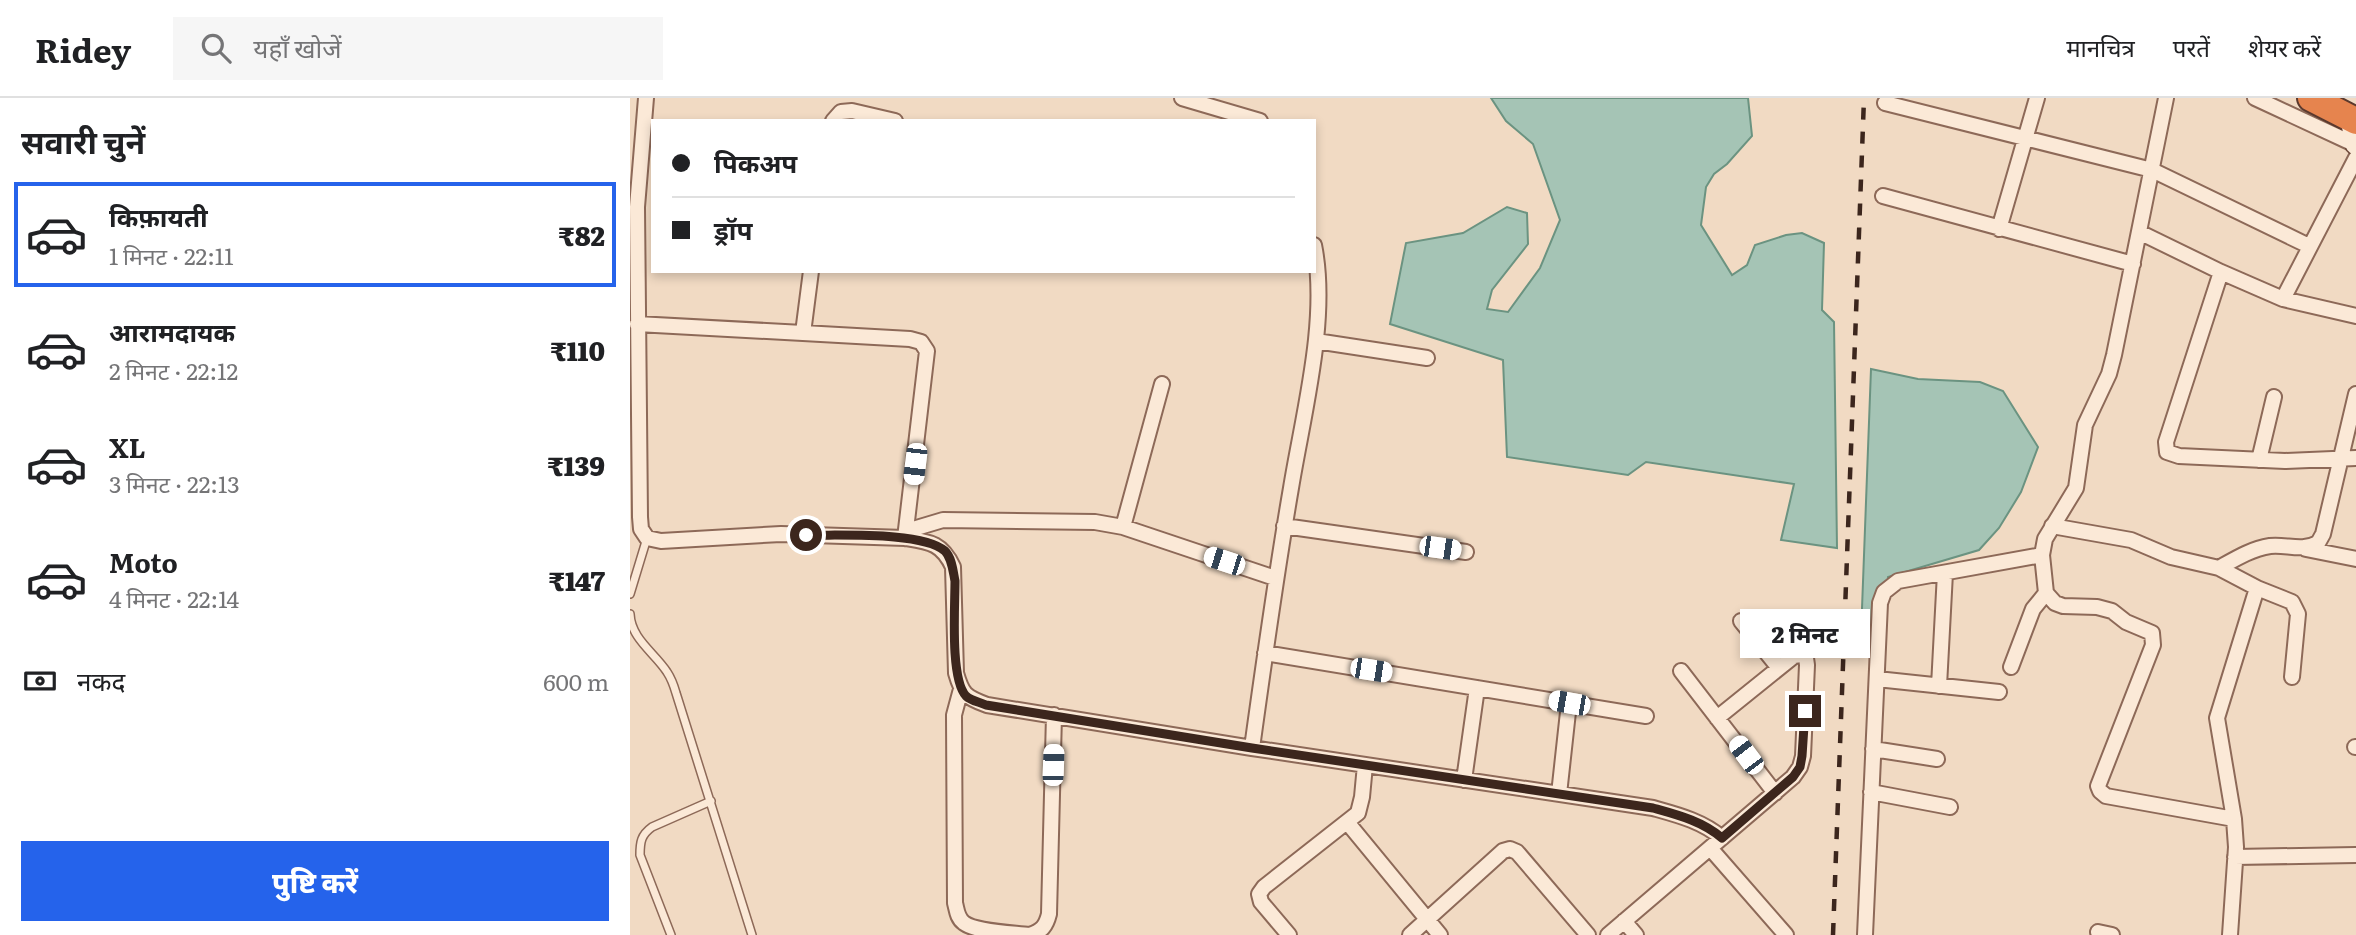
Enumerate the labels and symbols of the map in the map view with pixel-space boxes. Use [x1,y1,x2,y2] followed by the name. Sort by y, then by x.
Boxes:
[903,442,928,486] car
[790,519,822,551] route start
[1418,535,1463,561] car
[1201,545,1248,577] car
[1740,610,1870,658] callout: 2 मिनट
[1349,656,1394,684] car
[1547,689,1592,717] car
[1789,695,1821,727] route end
[1725,732,1768,778] car
[1042,744,1065,786] car

